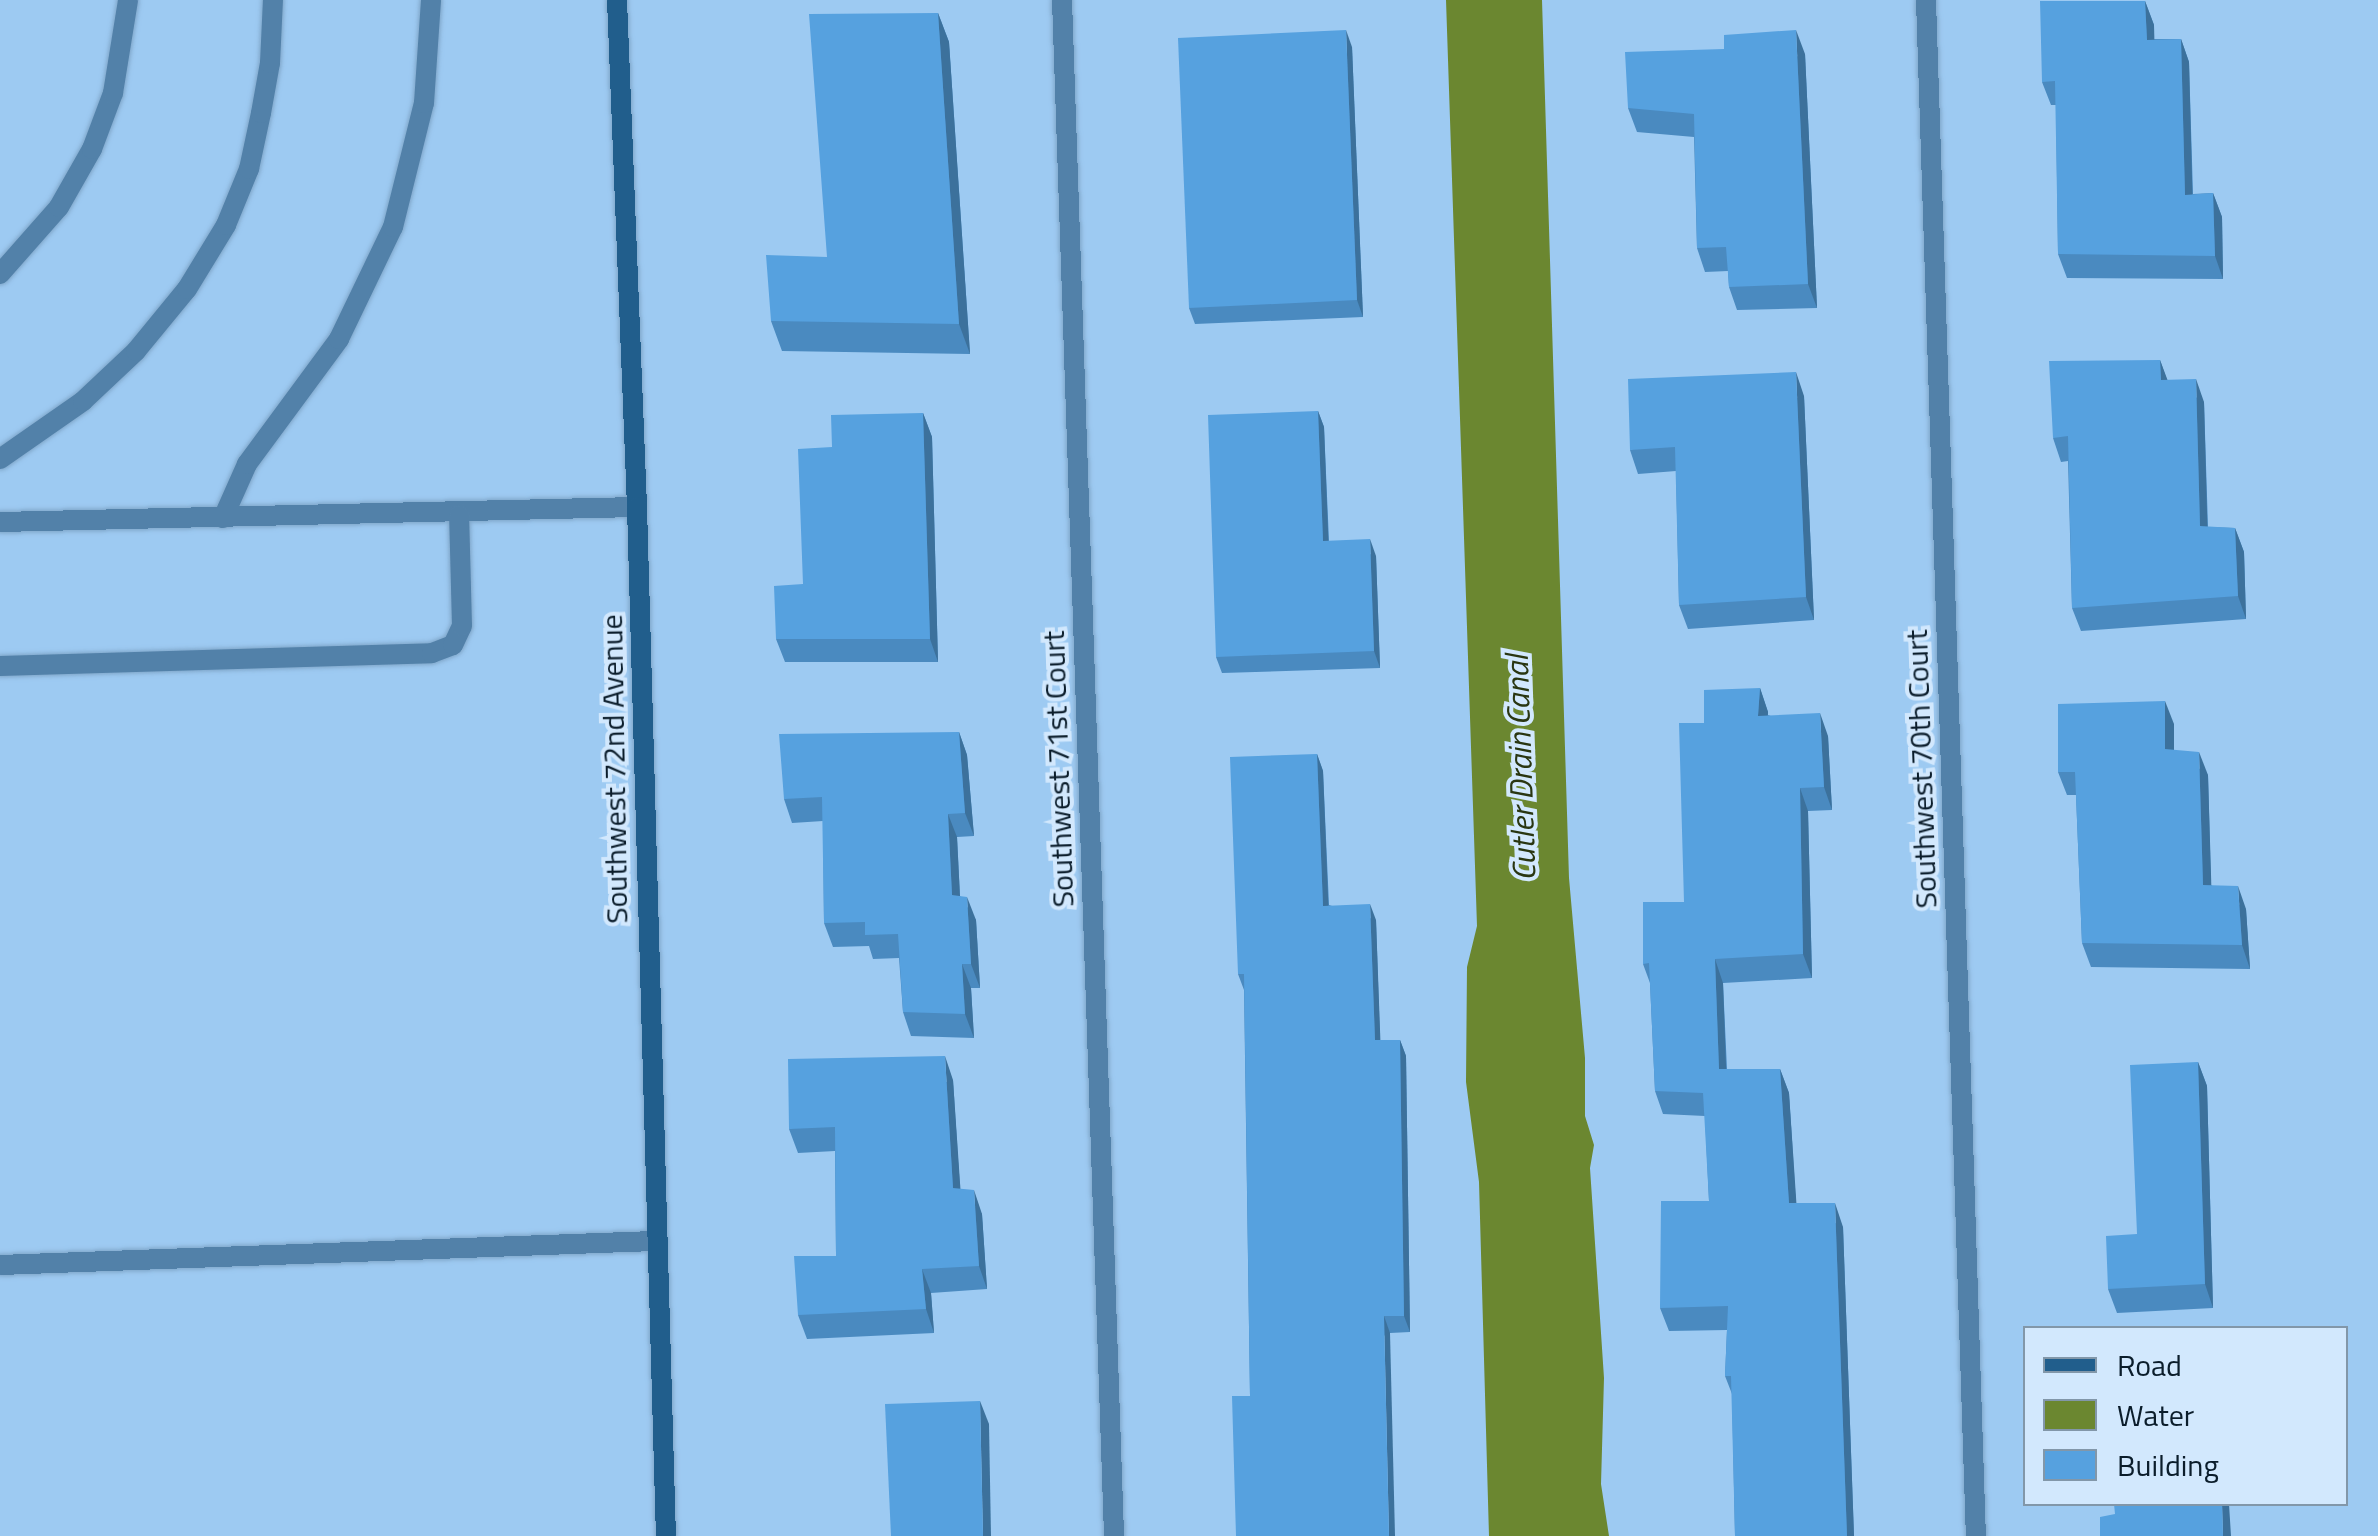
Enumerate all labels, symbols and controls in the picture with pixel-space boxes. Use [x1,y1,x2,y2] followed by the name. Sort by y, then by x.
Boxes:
[593,614,635,924] street label: Southwest 72nd Avenue
[1898,629,1944,909] street label: Southwest 70th Court
[1035,630,1081,908] street label: Southwest 71st Court
[1497,654,1543,882] water label: Cutler Drain Canal
[2023,1326,2348,1506] legend
[2117,1342,2182,1388] text: Road
[2117,1392,2194,1438] text: Water
[2117,1442,2219,1488] text: Building

